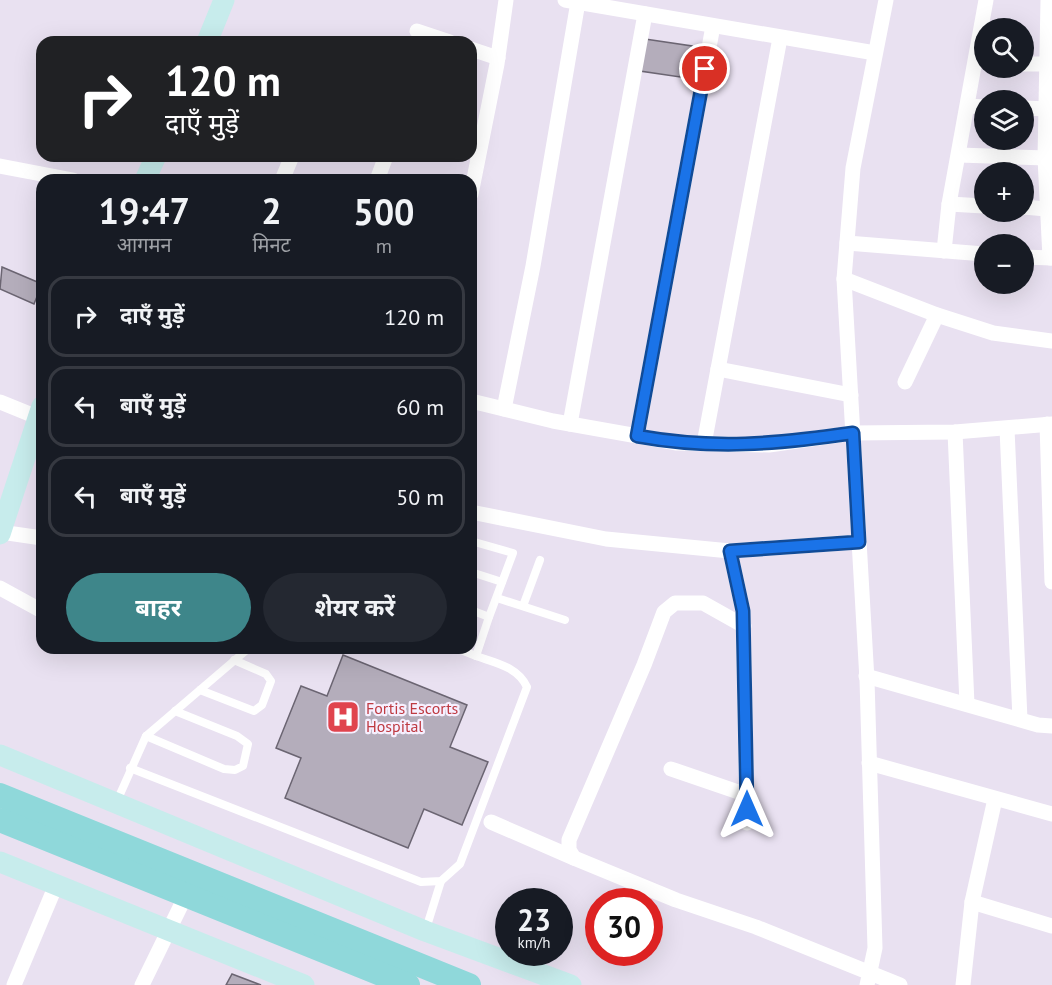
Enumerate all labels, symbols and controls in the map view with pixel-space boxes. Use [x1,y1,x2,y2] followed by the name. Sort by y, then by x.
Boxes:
[974,18,1034,294] map controls
[974,18,1034,78] button: search
[679,43,730,94] pin
[688,52,721,85] icon: arrive
[165,53,281,108] text: 120 m
[66,60,144,138] icon: right
[974,90,1034,150] button: layers
[165,106,239,140] text: दाएँ मुड़ें
[974,162,1034,222] button: +
[99,187,190,234] text: 19:47
[261,187,282,234] text: 2
[353,188,414,235] text: 500
[117,232,172,258] text: आगमन
[252,232,291,258] text: मिनट
[376,233,392,259] text: m
[974,234,1034,294] button: −
[69,300,102,333] icon: right
[120,301,185,329] text: दाएँ मुड़ें
[384,303,444,331] text: 120 m
[69,390,102,423] icon: left
[120,391,186,419] text: बाएँ मुड़ें
[396,393,444,421] text: 60 m
[69,480,102,513] icon: left
[120,481,186,509] text: बाएँ मुड़ें
[396,483,444,511] text: 50 m
[66,573,251,642] button: बाहर
[263,573,447,642] button: शेयर करें
[366,698,459,736] place label: Fortis Escorts Hospital
[325,699,361,735] hospital icon: Fortis Escorts Hospital
[715,777,779,841] position arrow
[585,888,663,966] speed limit sign: 30
[517,900,551,939] text: 23
[518,933,550,952] text: km/h

